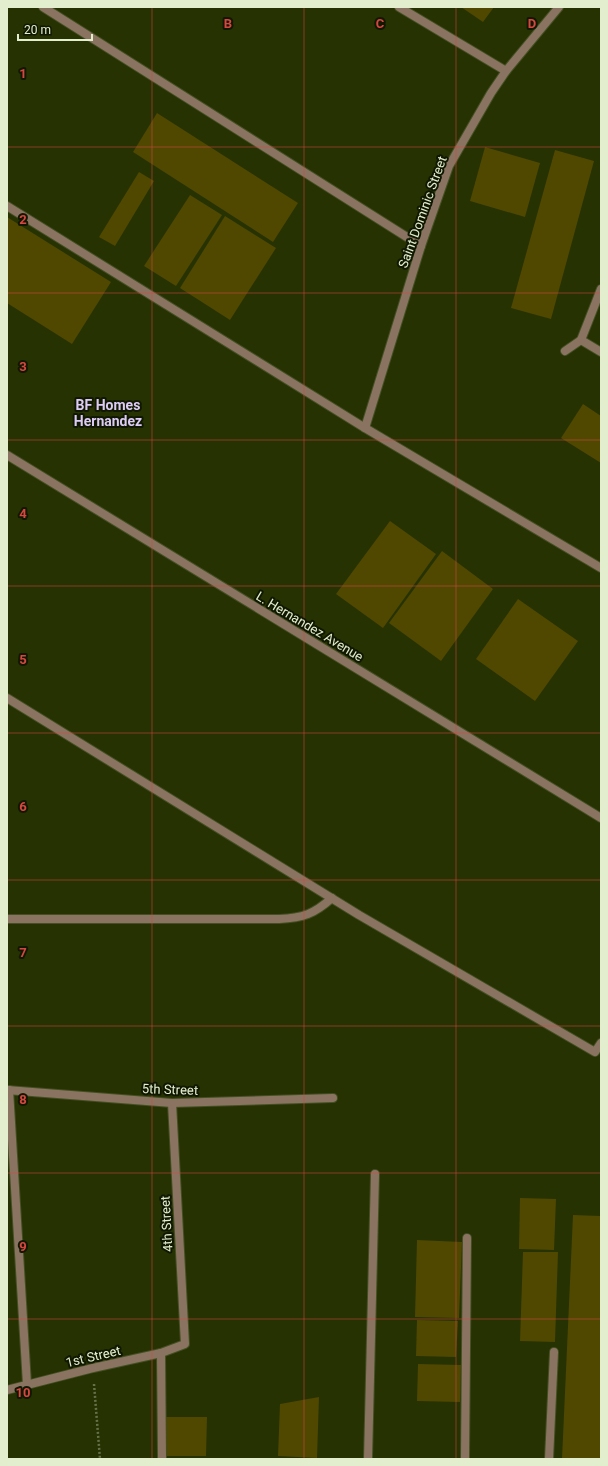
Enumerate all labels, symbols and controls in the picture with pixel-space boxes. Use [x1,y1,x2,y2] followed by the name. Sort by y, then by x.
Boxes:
[18,16,92,42] scale bar
[224,16,232,31] text: B
[376,16,385,31] text: C
[528,16,536,31] text: D
[24,23,51,37] text: 20 m
[19,66,27,81] text: 1
[395,154,450,270] street label: Saint Dominic Street
[19,212,27,227] text: 2
[19,359,27,374] text: 3
[74,397,142,429] district label: BF Homes Hernandez
[19,506,27,521] text: 4
[254,589,366,664] street label: L. Hernandez Avenue
[19,652,27,667] text: 5
[19,799,27,814] text: 6
[19,945,27,960] text: 7
[142,1081,198,1098] street label: 5th Street
[19,1092,27,1107] text: 8
[158,1195,175,1252] street label: 4th Street
[19,1239,27,1254] text: 9
[64,1343,122,1370] street label: 1st Street
[16,1385,30,1400] text: 10

